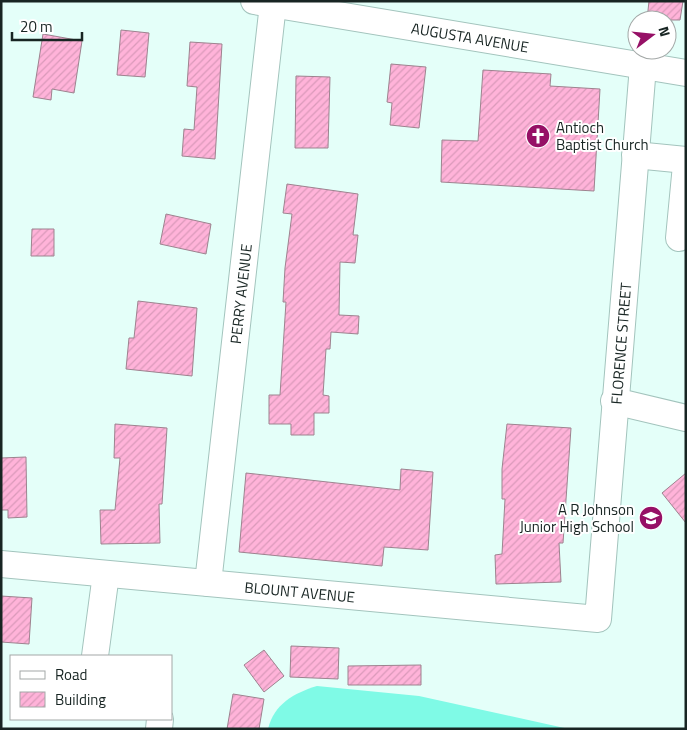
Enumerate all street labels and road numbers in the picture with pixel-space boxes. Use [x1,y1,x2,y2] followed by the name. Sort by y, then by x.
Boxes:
[410,16,530,58] street label: AUGUSTA AVENUE
[223,243,257,345] street label: PERRY AVENUE
[604,282,637,405] street label: FLORENCE STREET
[244,575,356,608] street label: BLOUNT AVENUE

